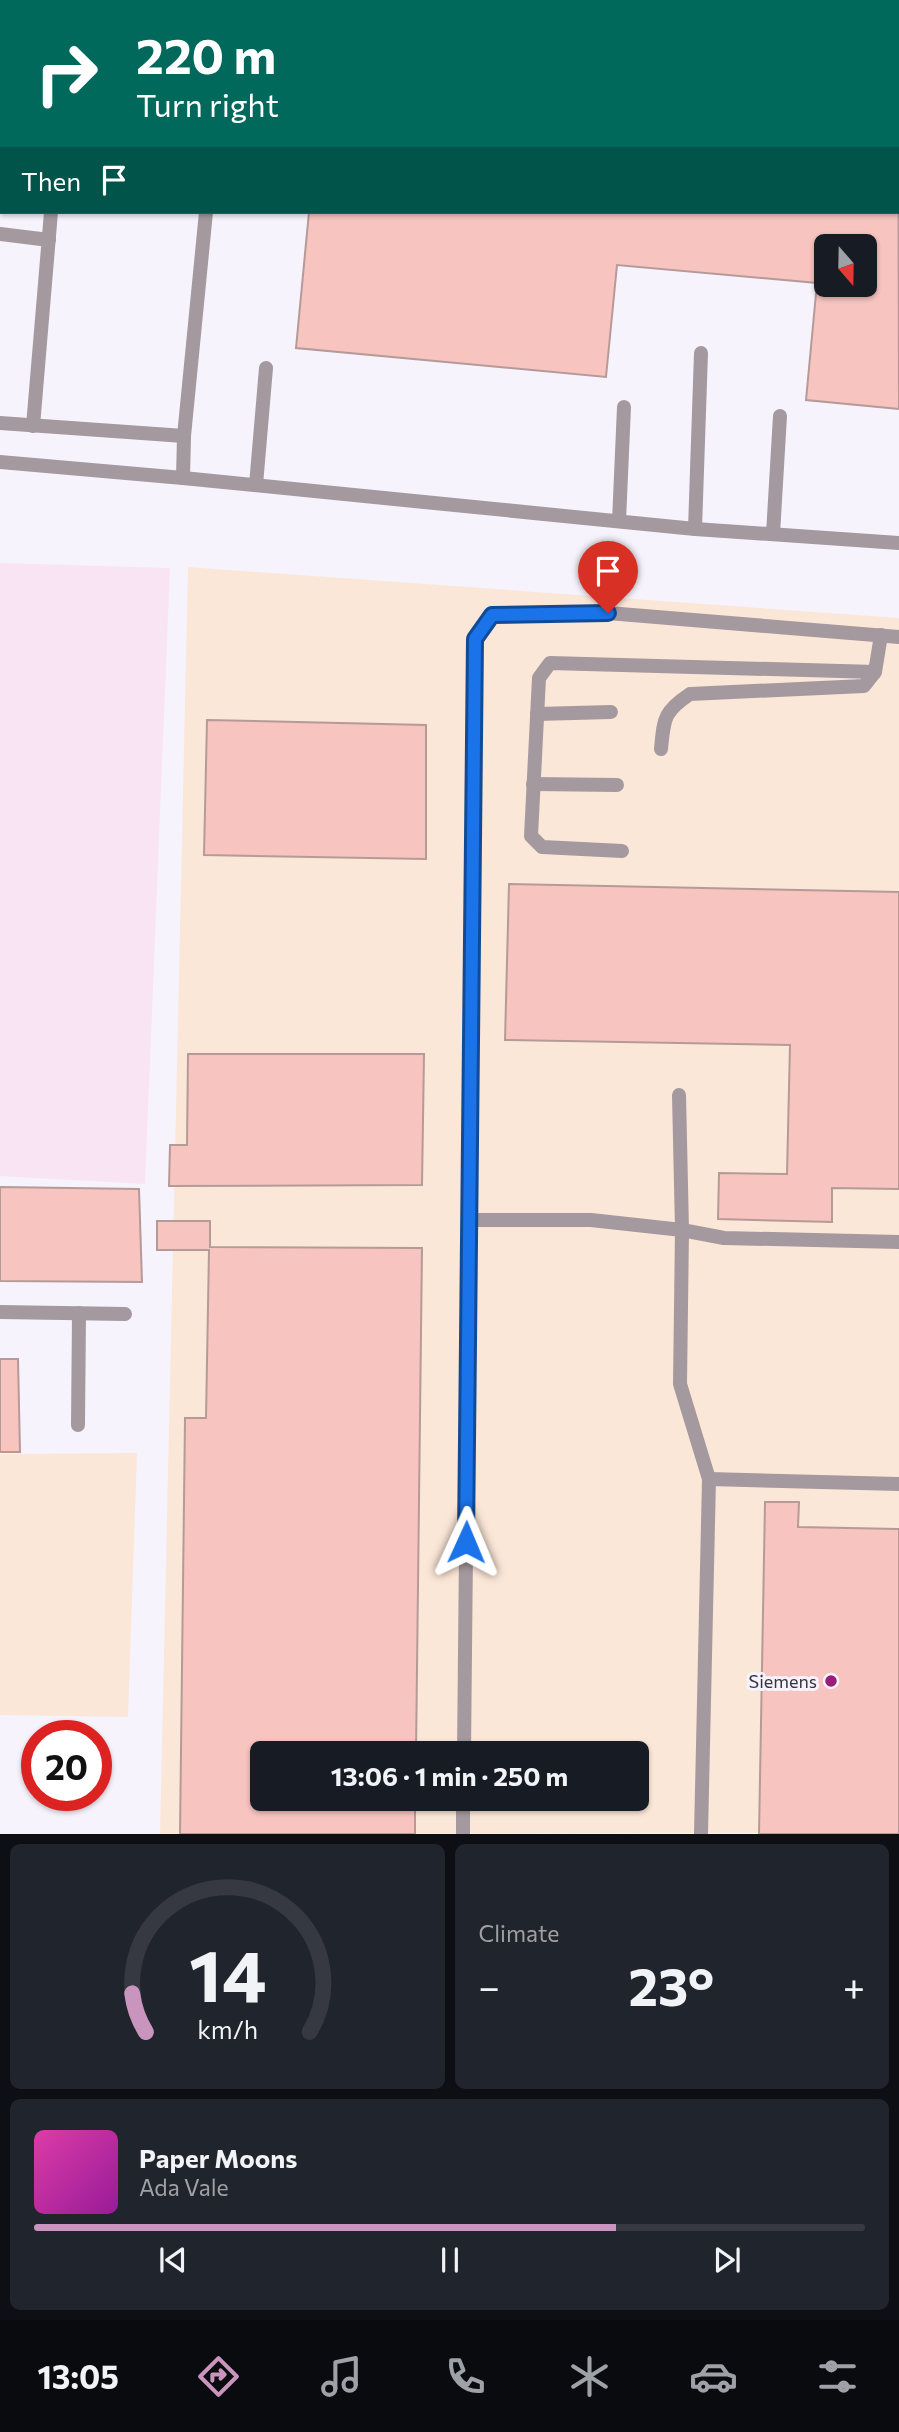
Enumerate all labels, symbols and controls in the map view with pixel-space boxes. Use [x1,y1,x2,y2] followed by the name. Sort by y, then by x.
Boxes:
[136,24,276,84] text: 220 m
[21,28,112,119] icon: right
[136,84,279,124] text: Turn right
[95,161,133,199] icon: arrive
[21,165,81,196] text: Then
[814,234,877,298] north arrow
[814,234,877,297] map controls
[578,541,638,613] pin
[589,552,627,590] icon: arrive
[429,1505,503,1579] position arrow
[749,1670,817,1692] place label: Siemens
[823,1673,839,1689] marker: Siemens
[21,1720,112,1811] speed limit sign: 20
[331,1760,568,1791] text: 13:06 · 1 min · 250 m
[479,1919,560,1947] text: Climate
[188,1929,266,2018] text: 14
[628,1953,714,2017] text: 23°
[479,1962,500,2009] text: −
[843,1962,865,2009] text: +
[197,2014,258,2044] text: km/h
[139,2142,297,2173] text: Paper Moons
[139,2173,229,2201] text: Ada Vale
[154,2241,192,2279] icon: previous
[431,2241,469,2279] icon: pause
[708,2241,746,2279] icon: next
[194,2352,243,2401] icon: directions
[317,2352,366,2401] icon: music
[441,2352,490,2401] icon: phone
[565,2352,614,2401] icon: climate
[689,2352,738,2401] icon: car
[813,2352,862,2401] icon: filters
[37,2356,119,2396] text: 13:05

